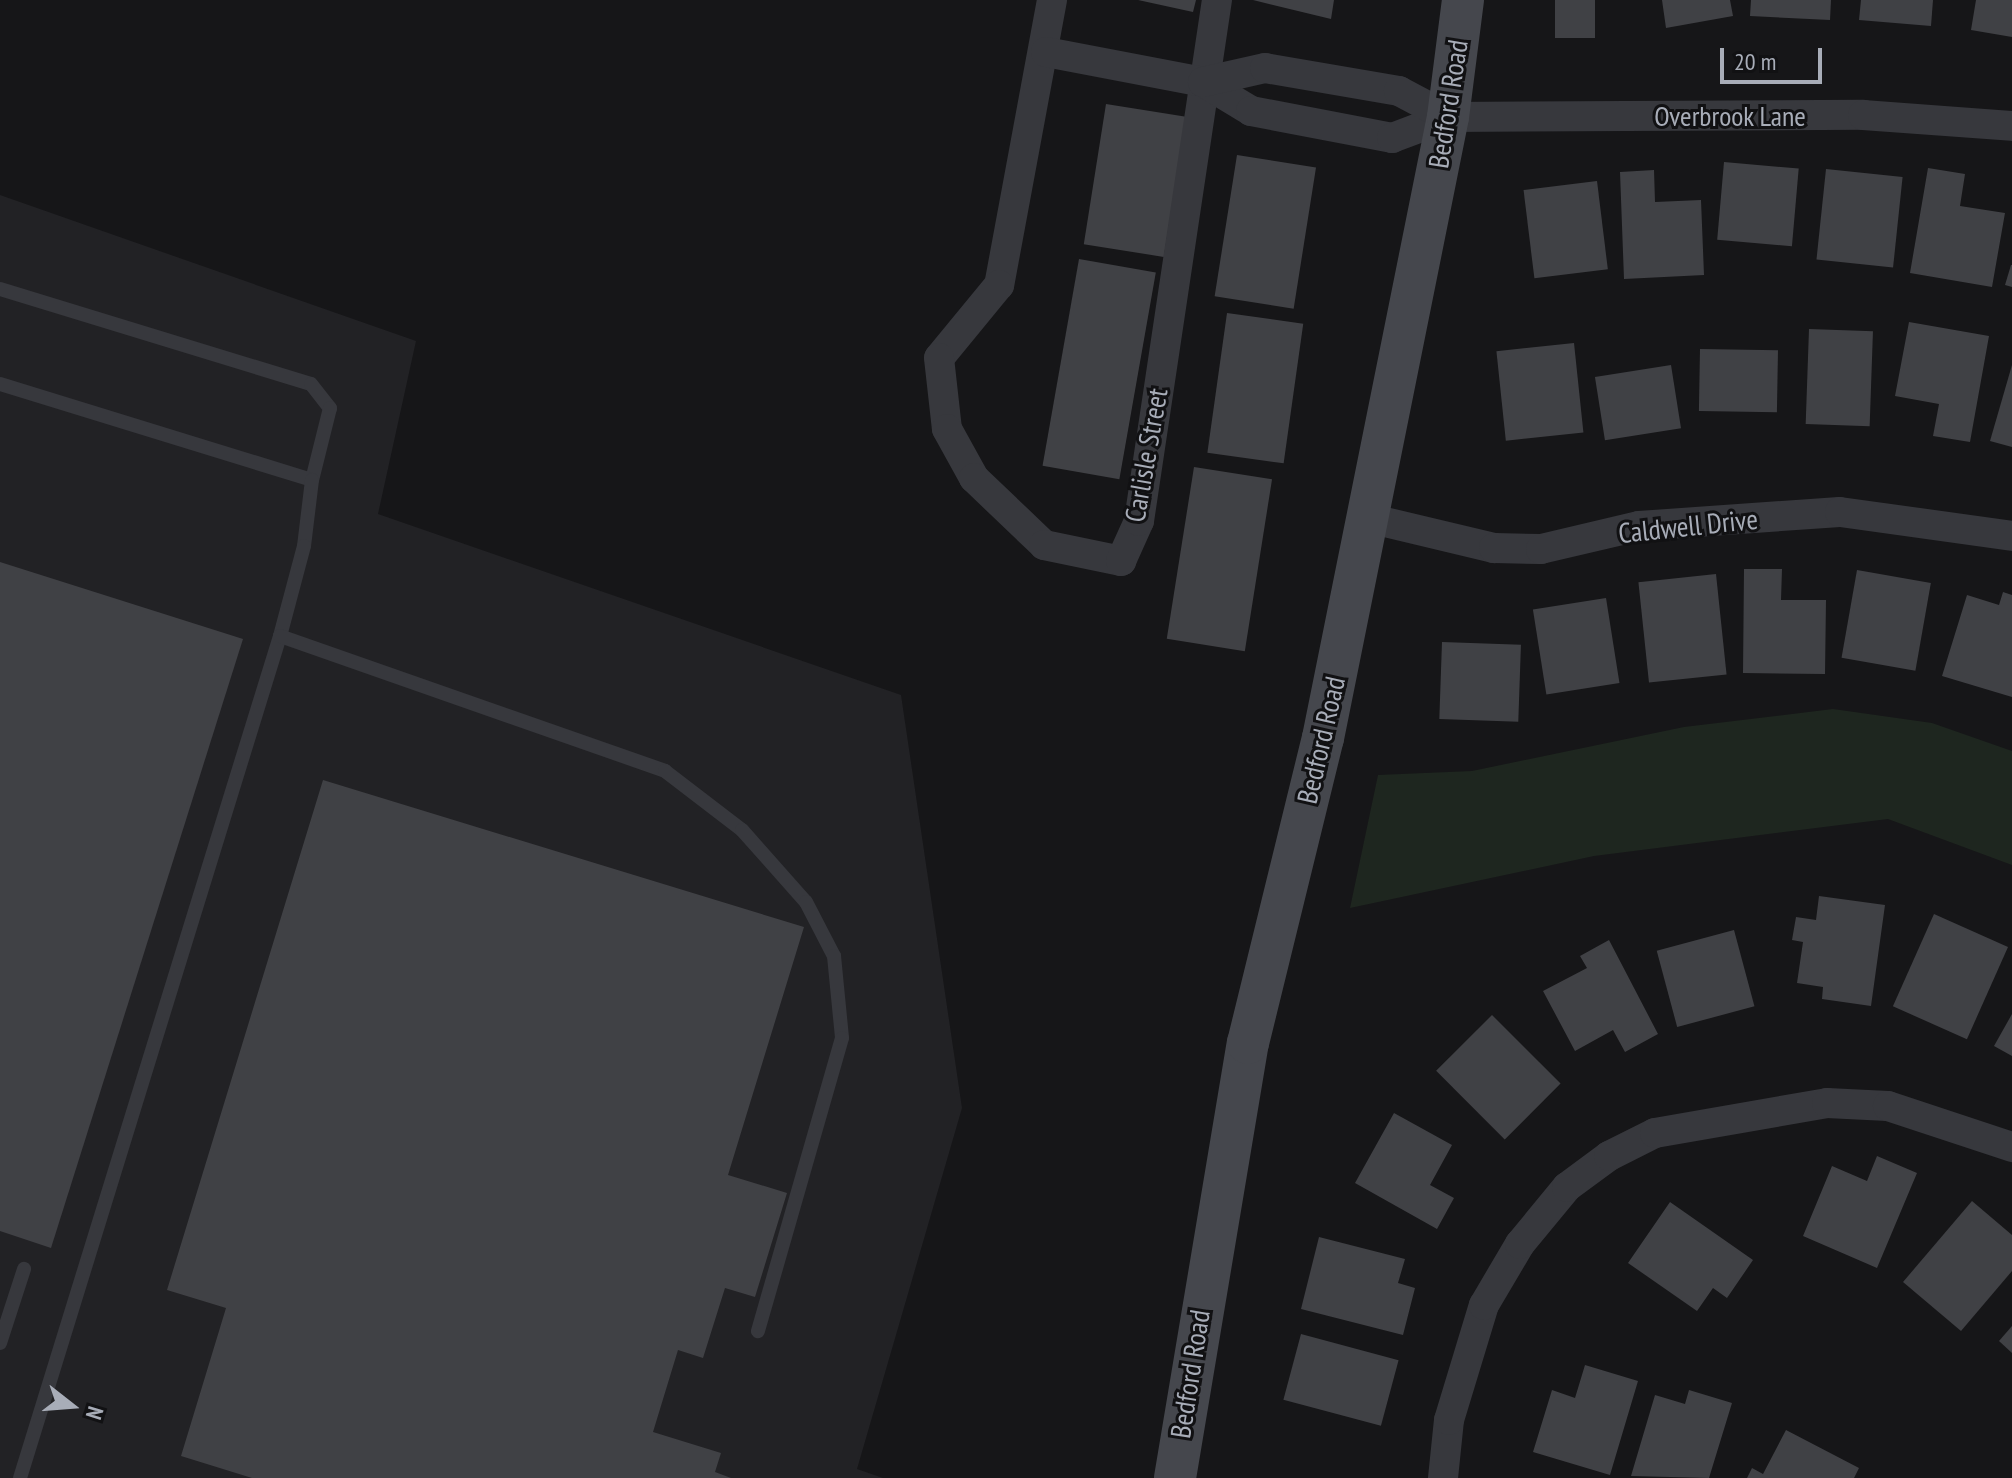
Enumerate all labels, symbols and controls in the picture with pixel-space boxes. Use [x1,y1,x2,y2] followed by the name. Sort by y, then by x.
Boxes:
[1724,32,1826,82] scale bar
[1421,37,1475,171] street label: Bedford Road
[1734,46,1776,77] text: 20 m
[1654,99,1806,133] street label: Overbrook Lane
[1118,385,1174,525] street label: Carlisle Street
[1617,502,1759,550] street label: Caldwell Drive
[1290,673,1352,807] street label: Bedford Road
[1163,1307,1217,1441] street label: Bedford Road
[32,1366,112,1446] north arrow
[80,1403,110,1423] text: N

